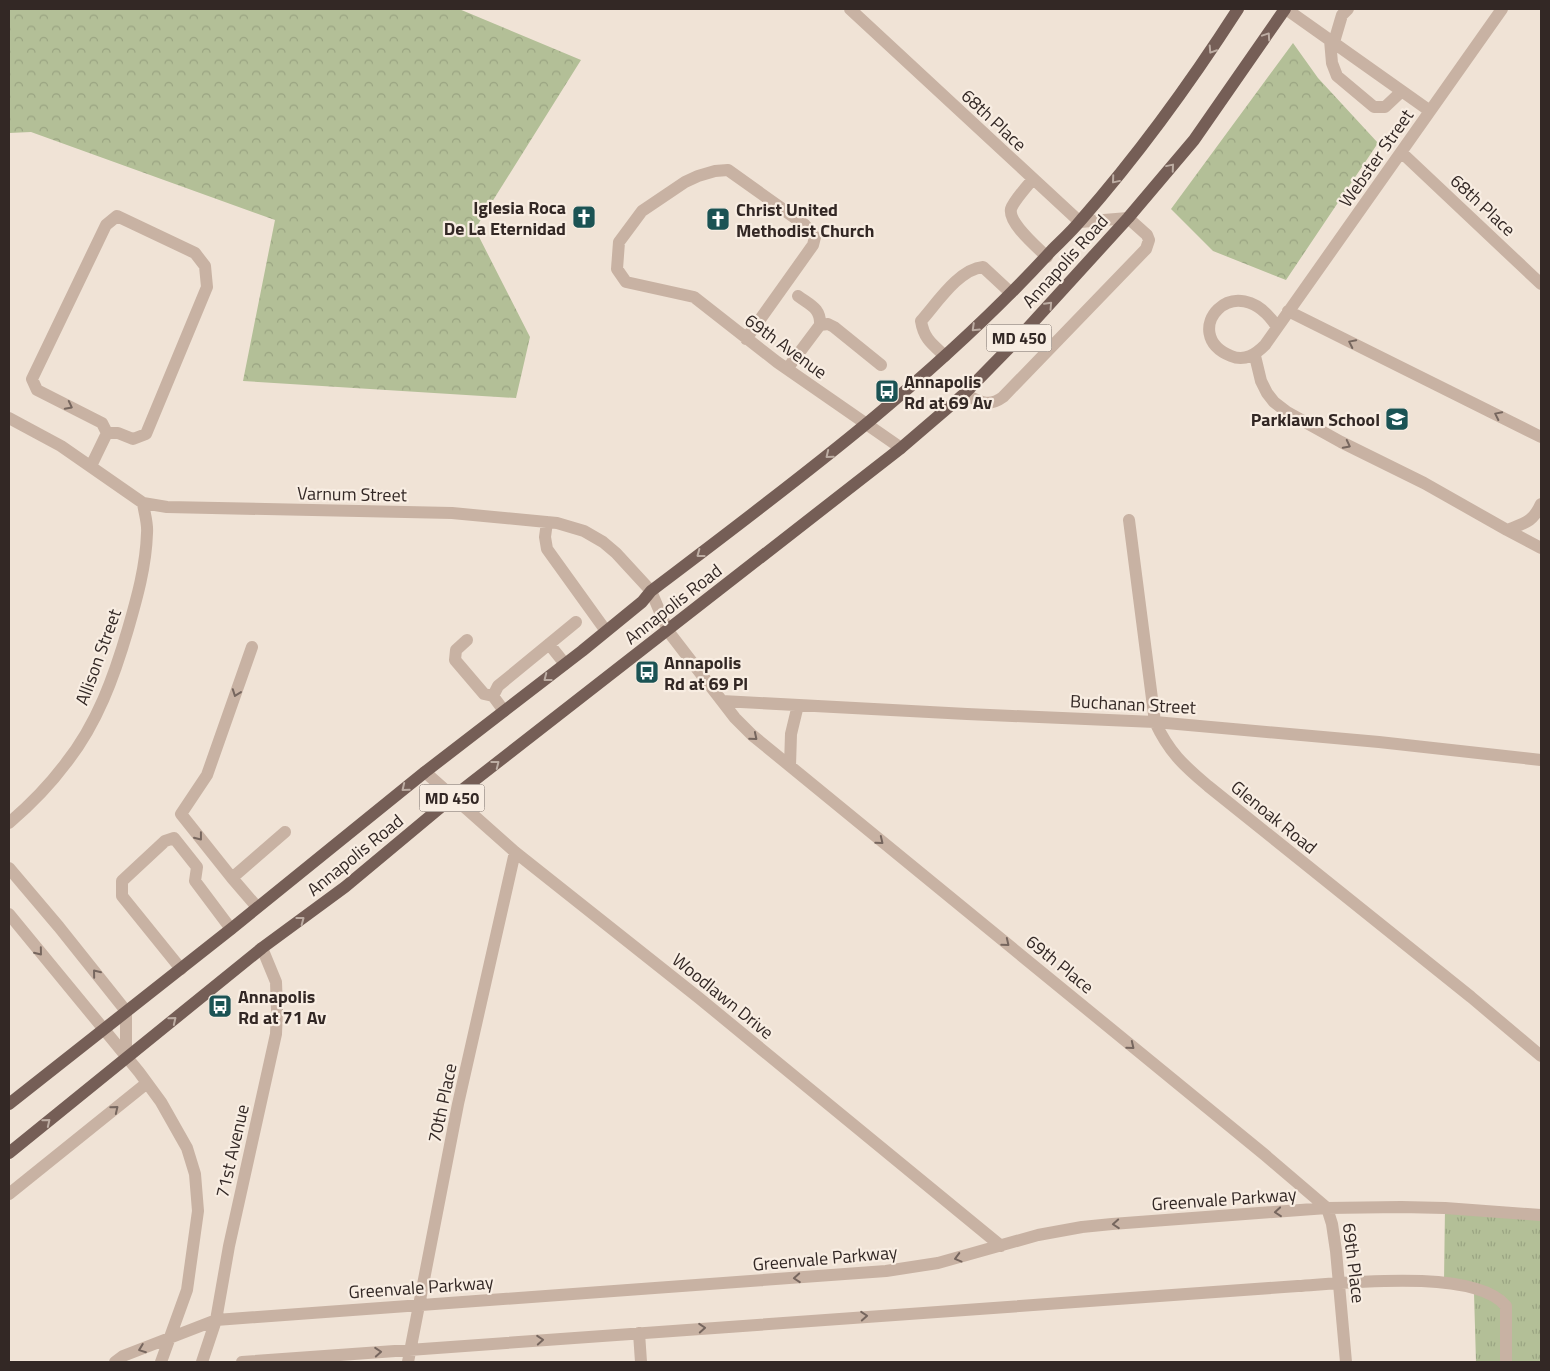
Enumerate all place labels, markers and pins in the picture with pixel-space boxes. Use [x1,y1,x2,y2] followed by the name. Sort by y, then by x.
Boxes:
[444,194,566,242] place label: Iglesia Roca De La Eternidad
[736,196,875,244] place label: Christ United Methodist Church
[571,204,597,230] church icon: Iglesia Roca De La Eternidad
[705,206,731,232] church icon: Christ United Methodist Church
[904,368,992,416] place label: Annapolis Rd at 69 Av
[874,378,900,404] bus stop icon: Annapolis Rd at 69 Av
[1251,406,1380,433] place label: Parklawn School
[1384,406,1410,432] school or university icon: Parklawn School
[664,649,748,697] place label: Annapolis Rd at 69 Pl
[634,659,660,685] bus stop icon: Annapolis Rd at 69 Pl
[238,983,326,1031] place label: Annapolis Rd at 71 Av
[207,993,233,1019] bus stop icon: Annapolis Rd at 71 Av

